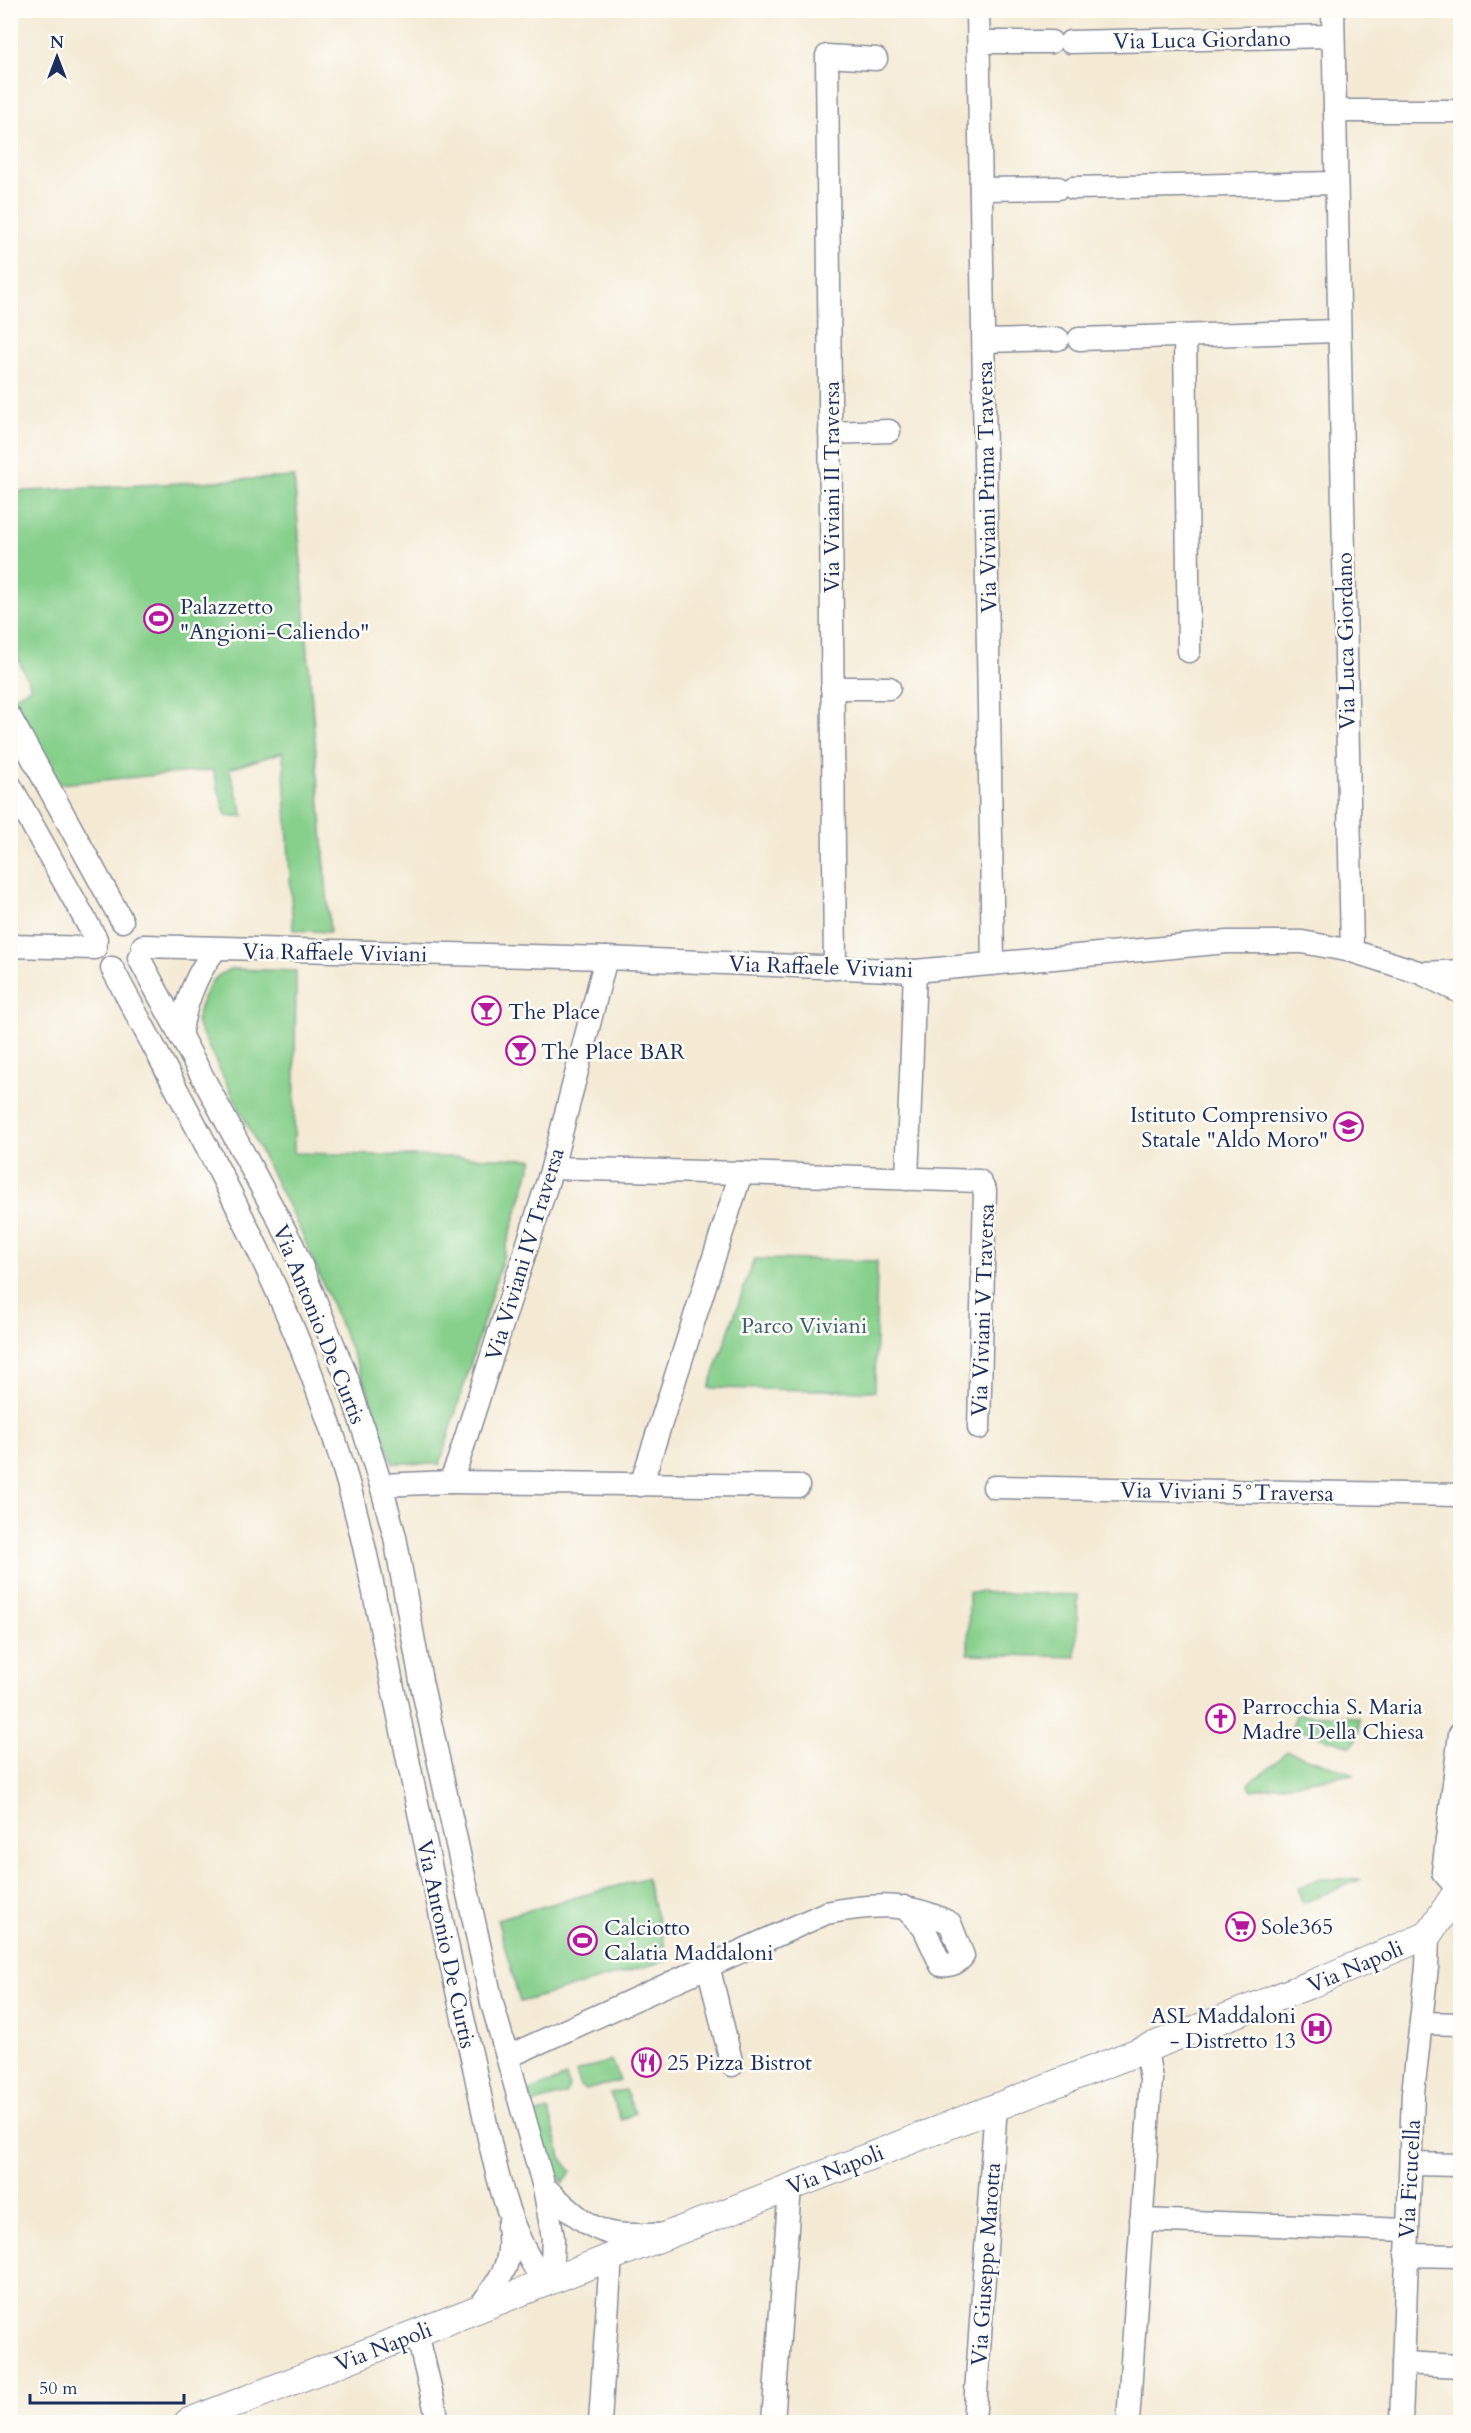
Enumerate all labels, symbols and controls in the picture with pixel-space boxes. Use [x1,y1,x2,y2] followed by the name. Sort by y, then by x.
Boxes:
[1113,23,1291,57] street label: Via Luca Giordano
[27,27,87,87] north arrow
[50,32,64,54] text: N
[970,360,1004,613] street label: Via Viviani Prima Traversa
[817,380,847,593] street label: Via Viviani II Traversa
[1329,552,1363,730] street label: Via Luca Giordano
[180,592,369,647] place label: Palazzetto "Angioni-Caliendo"
[143,603,175,635] sports icon: Palazzetto "Angioni-Caliendo"
[242,936,428,970] street label: Via Raffaele Viviani
[728,949,914,985] street label: Via Raffaele Viviani
[471,995,503,1027] bar icon: The Place
[508,997,600,1027] place label: The Place
[504,1035,536,1067] bar icon: The Place BAR
[541,1037,686,1067] place label: The Place BAR
[1130,1100,1328,1155] place label: Istituto Comprensivo Statale "Aldo Moro"
[1333,1111,1365,1143] school or university icon: Istituto Comprensivo Statale "Aldo Moro"
[478,1144,572,1364] street label: Via Viviani IV Traversa
[964,1202,1002,1417] street label: Via Viviani V Traversa
[265,1220,373,1428] street label: Via Antonio De Curtis
[741,1311,867,1341] park label: Parco Viviani
[1120,1475,1335,1509] street label: Via Viviani 5°Traversa
[1242,1692,1425,1747] place label: Parrocchia S. Maria Madre Della Chiesa
[1205,1703,1237,1735] church icon: Parrocchia S. Maria Madre Della Chiesa
[409,1837,483,2051] street label: Via Antonio De Curtis
[1224,1910,1256,1942] supermarket icon: Sole365
[1261,1912,1333,1942] place label: Sole365
[604,1913,773,1968] place label: Calciotto Calatia Maddaloni
[567,1924,599,1956] sports icon: Calciotto Calatia Maddaloni
[1303,1933,1408,2001] street label: Via Napoli
[1151,2001,1296,2056] place label: ASL Maddaloni - Distretto 13
[1301,2012,1333,2044] hospital icon: ASL Maddaloni - Distretto 13
[630,2046,662,2078] restaurant icon: 25 Pizza Bistrot
[667,2048,812,2078] place label: 25 Pizza Bistrot
[1392,2118,1428,2239] street label: Via Ficucella
[783,2138,888,2202] street label: Via Napoli
[964,2161,1008,2367] street label: Via Giuseppe Marotta
[331,2315,436,2379] street label: Via Napoli
[30,2367,184,2405] scale bar
[39,2376,78,2401] text: 50 m

